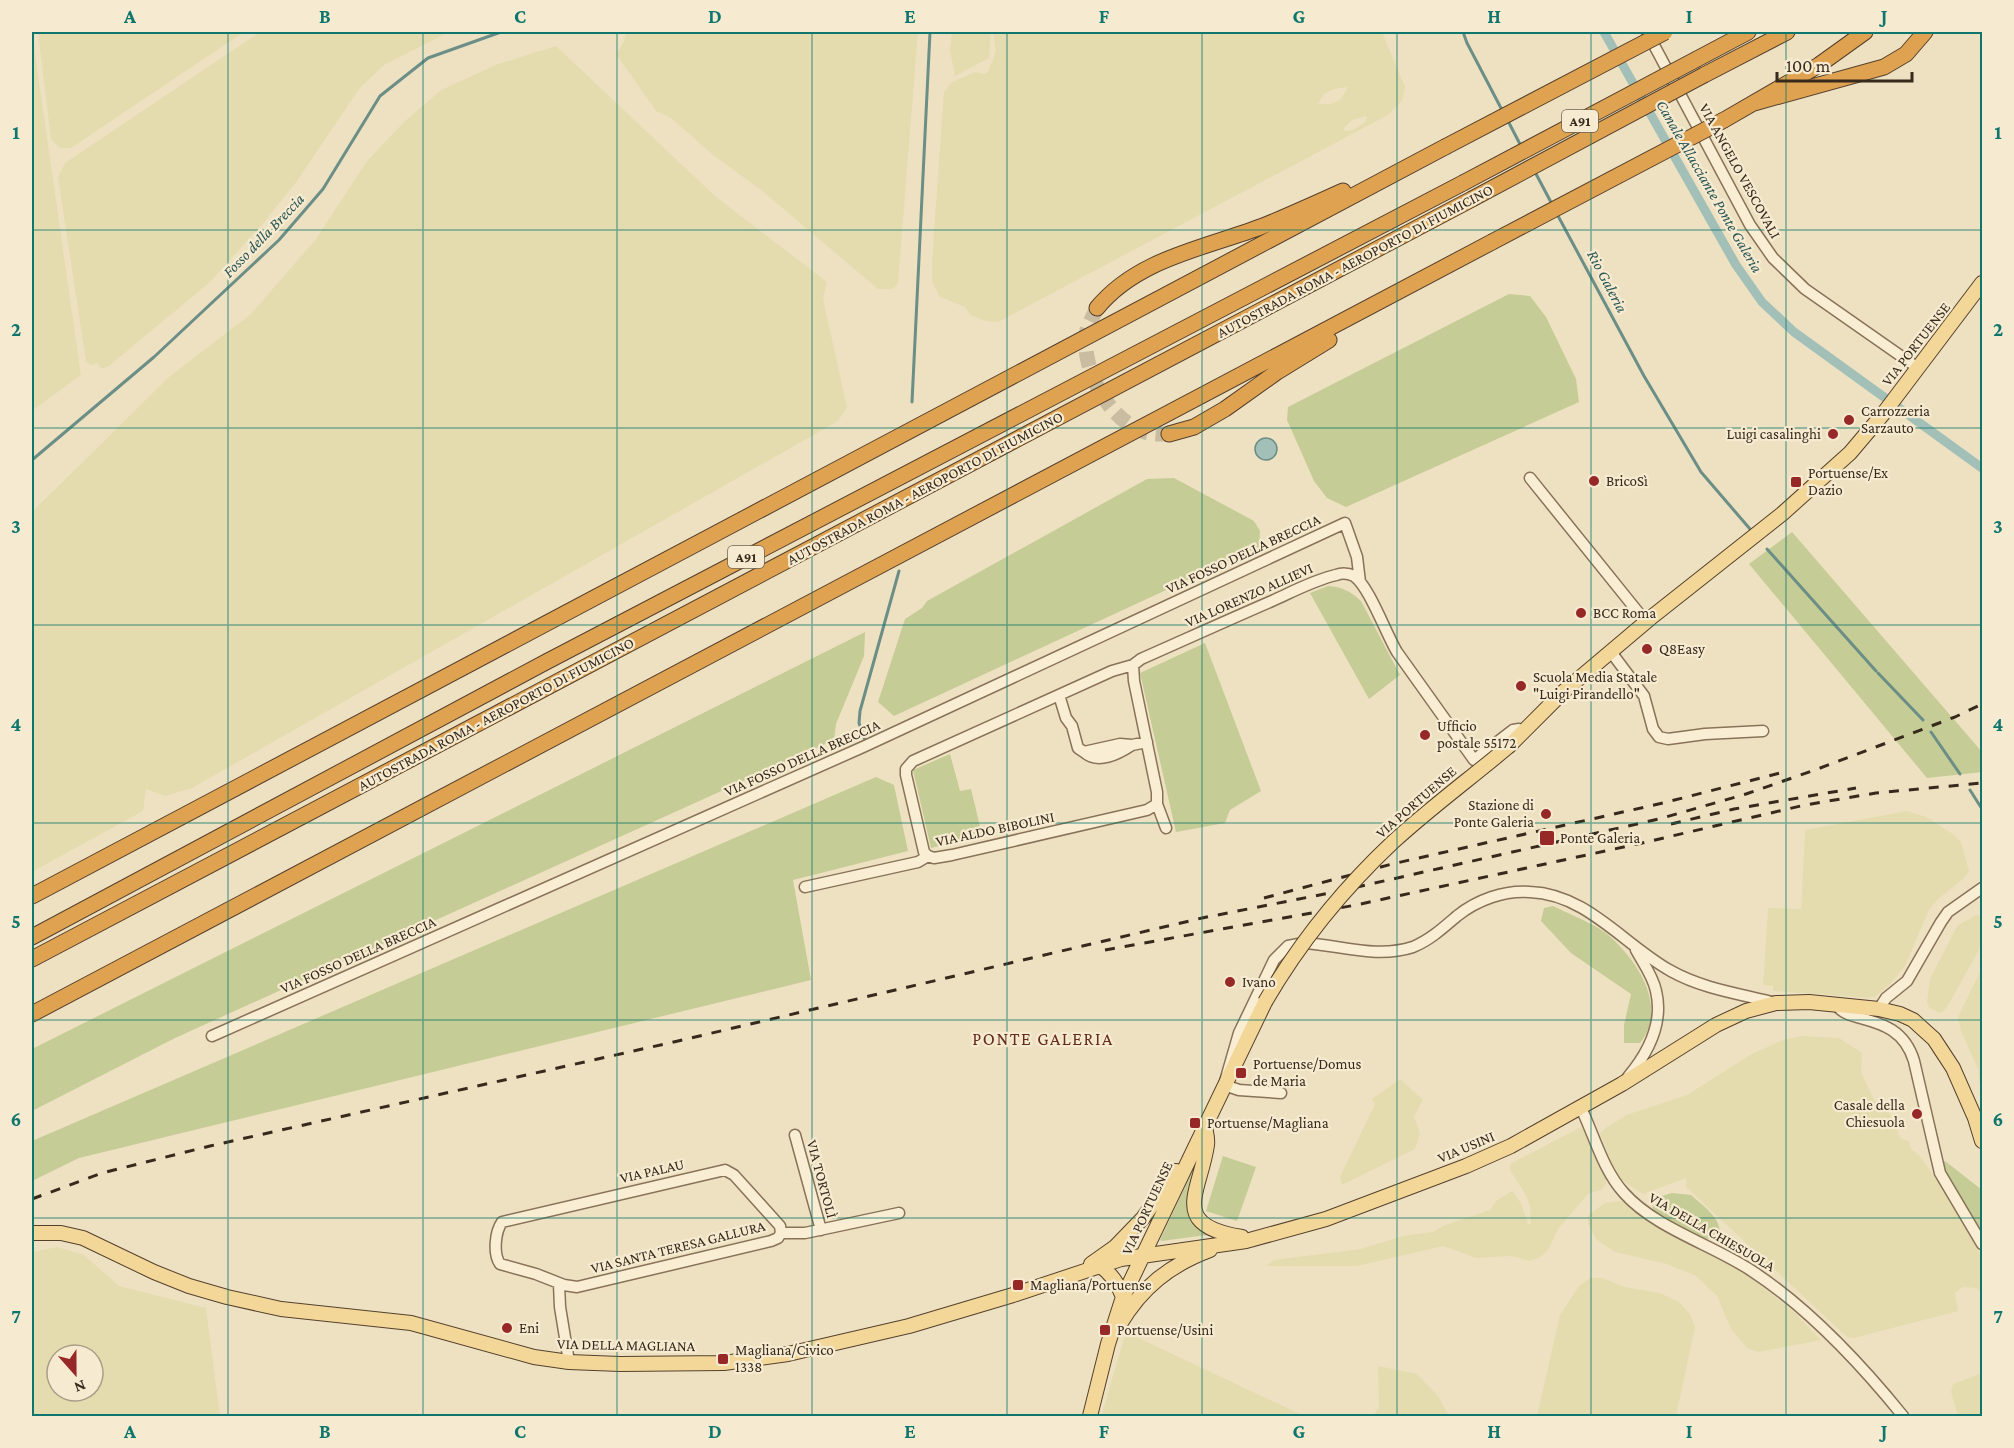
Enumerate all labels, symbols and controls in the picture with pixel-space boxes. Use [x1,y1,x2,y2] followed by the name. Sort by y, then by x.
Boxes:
[123,5,137,27] text: A
[319,5,331,27] text: B
[514,5,526,27] text: C
[708,5,722,27] text: D
[904,5,916,27] text: E
[1099,5,1110,27] text: F
[1293,5,1306,27] text: G
[1487,5,1501,27] text: H
[1686,5,1693,27] text: I
[1879,5,1888,27] text: J
[1777,45,1912,83] scale bar
[1786,56,1831,76] text: 100 m
[1653,97,1766,276] water label: Canale Allacciante Ponte Galeria
[1696,101,1784,241] street label: VIA ANGELO VESCOVALI
[1562,110,1598,132] road number: A91
[12,121,20,143] text: 1
[1994,121,2002,143] text: 1
[1214,181,1496,341] street label: AUTOSTRADA ROMA - AEROPORTO DI FIUMICINO
[219,190,308,281] water label: Fosso della Breccia
[1584,247,1631,316] water label: Rio Galeria
[1879,299,1953,389] street label: VIA PORTUENSE
[11,318,21,340] text: 2
[1993,318,2003,340] text: 2
[1861,403,1930,436] place label: Carrozzeria Sarzauto
[784,408,1066,568] street label: AUTOSTRADA ROMA - AEROPORTO DI FIUMICINO
[1842,413,1856,427] marker: Carrozzeria Sarzauto
[1727,426,1821,443] place label: Luigi casalinghi
[1826,427,1840,441] marker: Luigi casalinghi
[1808,465,1888,498] place label: Portuense/Ex Dazio
[1606,473,1648,489] place label: BricoSì
[1587,474,1601,488] marker: BricoSì
[1789,475,1803,489] marker: Portuense/Ex Dazio
[1163,511,1323,597] street label: VIA FOSSO DELLA BRECCIA
[11,515,21,537] text: 3
[1993,515,2003,537] text: 3
[728,546,764,568] road number: A91
[1183,560,1315,630] street label: VIA LORENZO ALLIEVI
[1593,605,1656,621] place label: BCC Roma
[1574,606,1588,620] marker: BCC Roma
[355,634,637,794] street label: AUTOSTRADA ROMA - AEROPORTO DI FIUMICINO
[1659,641,1705,658] place label: Q8Easy
[1640,642,1654,656] marker: Q8Easy
[1533,669,1658,703] place label: Scuola Media Statale "Luigi Pirandello"
[1514,679,1528,693] marker: Scuola Media Statale "Luigi Pirandello"
[11,713,22,735] text: 4
[1993,713,2004,735] text: 4
[722,716,883,800] street label: VIA FOSSO DELLA BRECCIA
[1437,718,1516,752] place label: Ufficio postale 55172
[1418,728,1432,742] marker: Ufficio postale 55172
[1373,763,1459,841] street label: VIA PORTUENSE
[1454,797,1534,830] place label: Stazione di Ponte Galeria
[1539,807,1553,821] marker: Stazione di Ponte Galeria
[934,809,1056,849] street label: VIA ALDO BIBOLINI
[1538,829,1556,847] marker: Ponte Galeria
[1560,830,1640,846] place label: Ponte Galeria
[11,910,21,932] text: 5
[1993,910,2003,932] text: 5
[278,913,439,997] street label: VIA FOSSO DELLA BRECCIA
[1242,974,1276,990] place label: Ivano
[1223,975,1237,989] marker: Ivano
[972,1029,1114,1049] district label: PONTE GALERIA
[1253,1056,1362,1089] place label: Portuense/Domus de Maria
[1234,1066,1248,1080] marker: Portuense/Domus de Maria
[1834,1097,1905,1130] place label: Casale della Chiesuola
[1910,1107,1924,1121] marker: Casale della Chiesuola
[11,1108,21,1130] text: 6
[1993,1108,2003,1130] text: 6
[1207,1115,1329,1132] place label: Portuense/Magliana
[1188,1116,1202,1130] marker: Portuense/Magliana
[1435,1128,1497,1166] street label: VIA USINI
[804,1138,840,1220] street label: VIA TORTOLÌ
[618,1156,686,1186] street label: VIA PALAU
[1118,1159,1176,1257] street label: VIA PORTUENSE
[1646,1189,1778,1275] street label: VIA DELLA CHIESUOLA
[589,1217,767,1276] street label: VIA SANTA TERESA GALLURA
[1030,1277,1152,1294] place label: Magliana/Portuense
[1011,1278,1025,1292] marker: Magliana/Portuense
[11,1305,21,1327] text: 7
[1993,1305,2003,1327] text: 7
[519,1320,539,1336] place label: Eni
[500,1321,514,1335] marker: Eni
[1117,1322,1213,1338] place label: Portuense/Usini
[1098,1323,1112,1337] marker: Portuense/Usini
[557,1336,696,1354] street label: VIA DELLA MAGLIANA
[735,1342,834,1375] place label: Magliana/Civico 1338
[45,1343,105,1403] north arrow
[716,1352,730,1366] marker: Magliana/Civico 1338
[72,1377,88,1396] text: N
[123,1420,137,1442] text: A
[319,1420,331,1442] text: B
[514,1420,526,1442] text: C
[708,1420,722,1442] text: D
[904,1420,916,1442] text: E
[1099,1420,1110,1442] text: F
[1293,1420,1306,1442] text: G
[1487,1420,1501,1442] text: H
[1686,1420,1693,1442] text: I
[1879,1420,1888,1442] text: J

